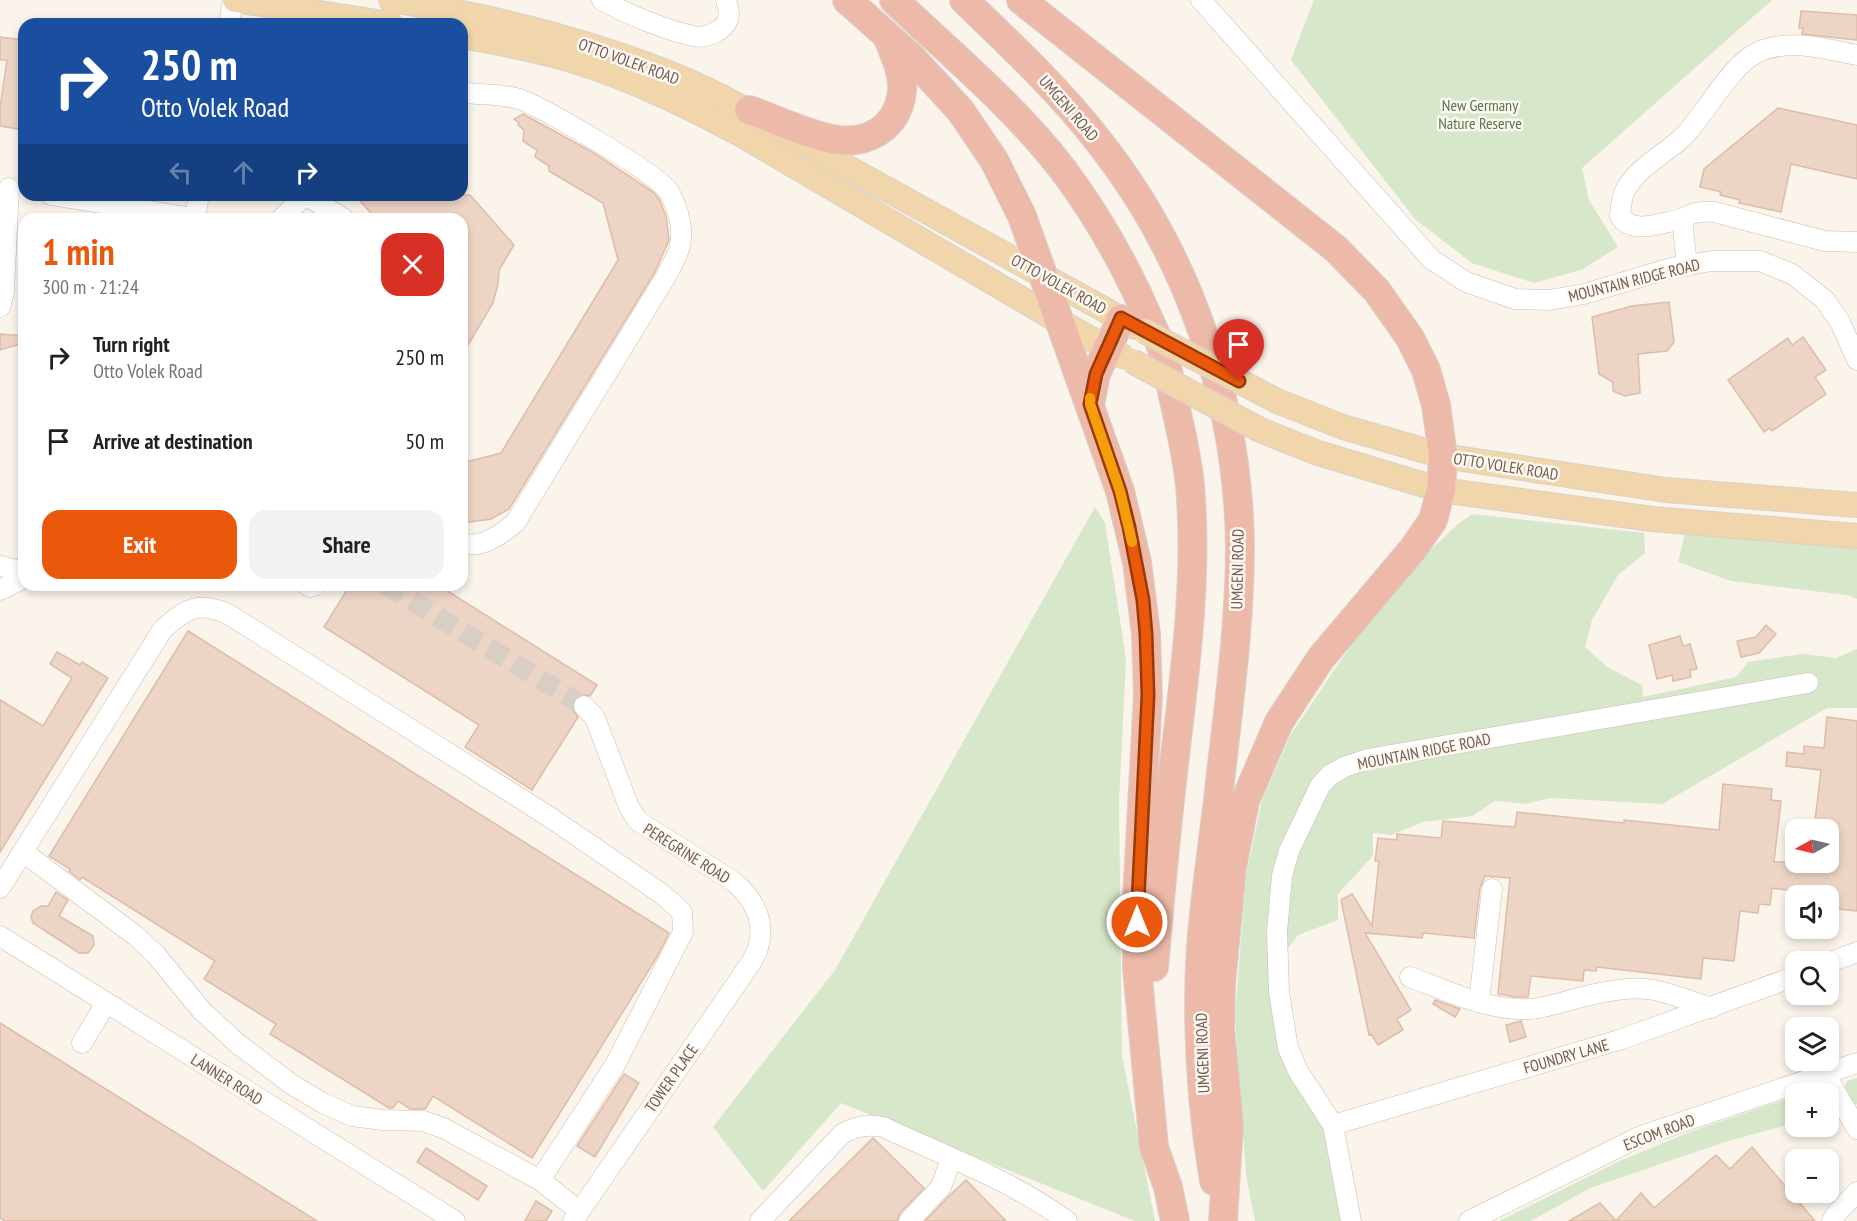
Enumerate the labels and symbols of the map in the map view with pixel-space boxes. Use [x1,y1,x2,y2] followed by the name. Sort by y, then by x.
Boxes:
[576,33,682,89] street label: OTTO VOLEK ROAD
[1035,71,1103,145] street label: UMGENI ROAD
[1438,95,1522,133] park label: New Germany Nature Reserve
[1008,250,1110,318] street label: OTTO VOLEK ROAD
[1566,254,1702,306] street label: MOUNTAIN RIDGE ROAD
[1213,319,1264,381] pin
[1452,448,1560,484] street label: OTTO VOLEK ROAD
[1226,529,1248,609] street label: UMGENI ROAD
[1356,728,1492,774] street label: MOUNTAIN RIDGE ROAD
[640,818,734,888] street label: PEREGRINE ROAD
[1785,819,1839,873] north arrow
[1105,890,1169,954] position arrow
[1191,1012,1213,1094] street label: UMGENI ROAD
[1521,1034,1611,1078] street label: FOUNDRY LANE
[640,1040,702,1116] street label: TOWER PLACE
[187,1049,267,1109] street label: LANNER ROAD
[1621,1109,1697,1155] street label: ESCOM ROAD

